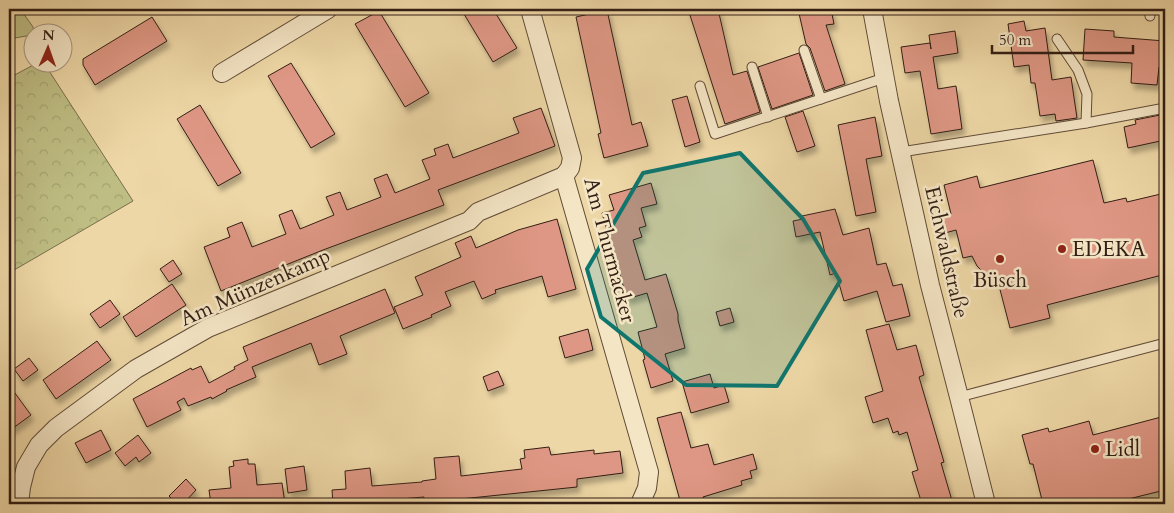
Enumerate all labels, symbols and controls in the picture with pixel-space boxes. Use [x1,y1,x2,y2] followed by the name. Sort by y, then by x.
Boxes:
[22,22,72,72] north arrow
[992,22,1133,54] scale bar
[42,26,55,45] text: N
[999,30,1031,50] text: 50 m
[576,174,643,326] street label: Am Thurmacker
[917,183,976,321] street label: Eichwaldstraße
[1072,235,1146,264] place label: EDEKA
[175,241,335,334] street label: Am Münzenkamp
[1056,243,1068,255] marker: EDEKA
[994,253,1006,265] marker: Büsch
[973,266,1027,295] place label: Büsch
[1105,435,1140,464] place label: Lidl
[1089,443,1101,455] marker: Lidl

